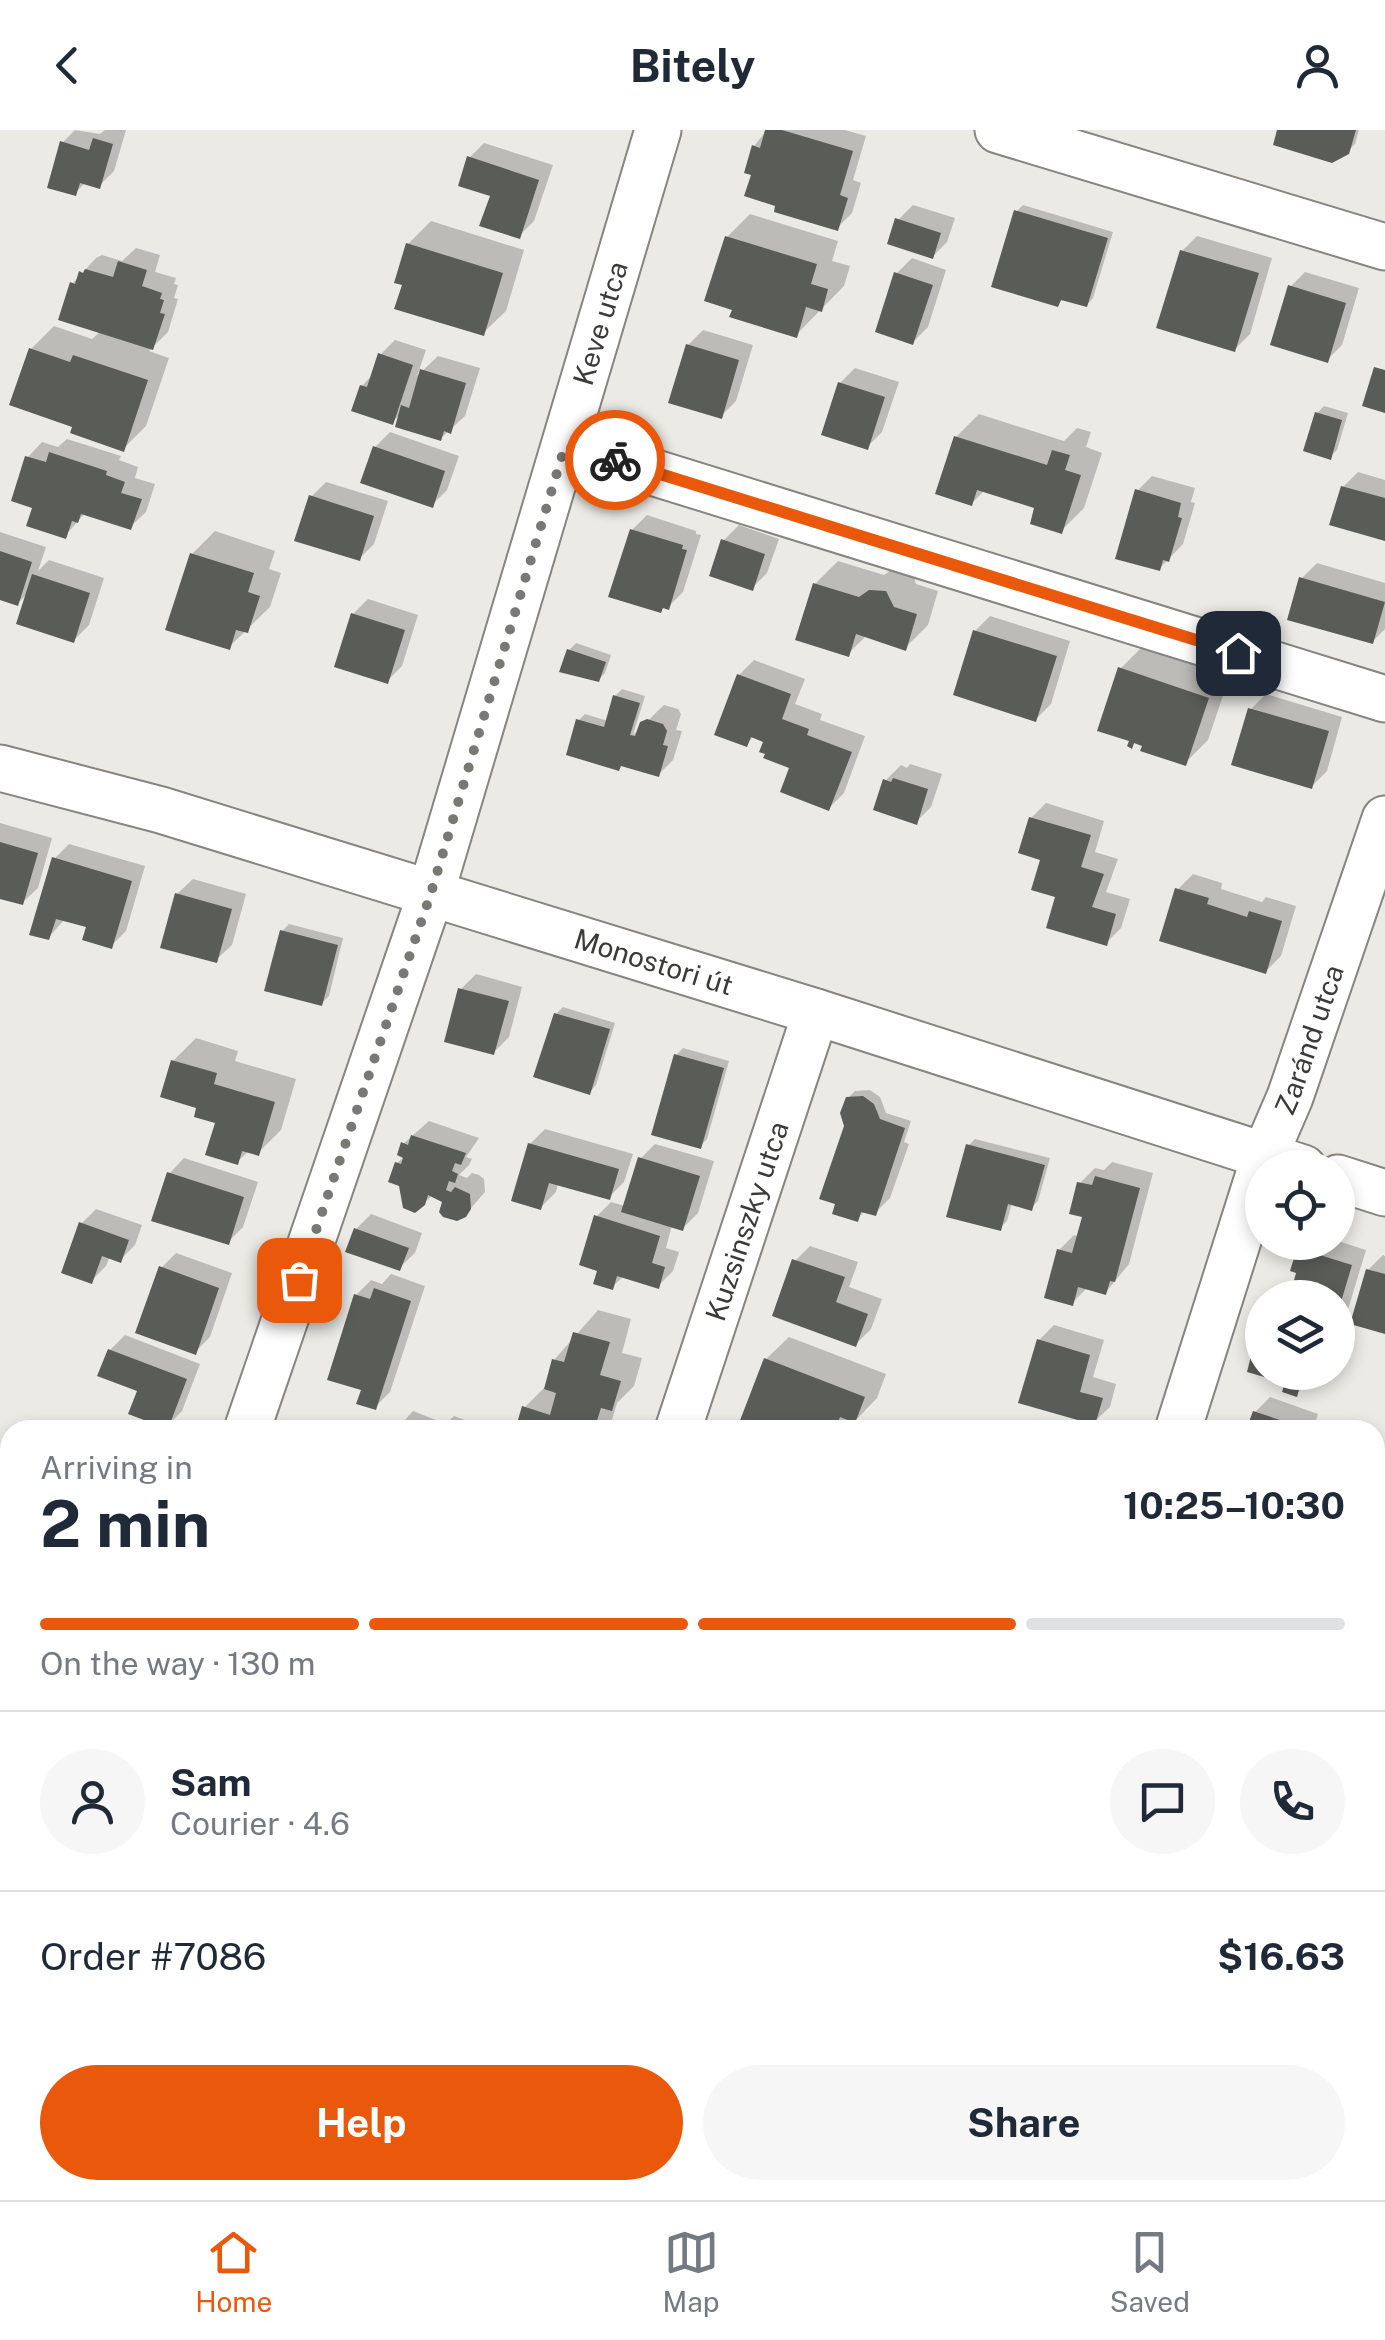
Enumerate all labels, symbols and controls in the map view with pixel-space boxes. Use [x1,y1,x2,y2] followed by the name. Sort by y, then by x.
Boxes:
[40,38,95,93] icon: back
[1290,38,1345,93] icon: person
[630,39,755,92] text: Bitely
[566,257,634,389] street label: Keve utca
[565,410,665,510] courier
[588,433,643,488] icon: bike
[1196,611,1281,696] pin
[1211,626,1266,681] icon: home
[570,921,737,1001] street label: Monostori út
[1267,960,1350,1120] street label: Zaránd utca
[698,1117,795,1325] street label: Kuzsinszky utca
[1245,1150,1355,1390] map controls
[1245,1150,1355,1260] button: locate
[257,1238,342,1323] pin
[272,1253,327,1308] icon: bag
[1245,1280,1355,1390] button: layers
[40,1449,193,1486] text: Arriving in
[1123,1483,1345,1528] text: 10:25–10:30
[40,1485,210,1562] text: 2 min
[40,1645,315,1682] text: On the way · 130 m
[40,1749,145,1854] button: person
[1110,1749,1215,1854] button: chat
[1240,1749,1345,1854] button: phone
[170,1760,252,1805] text: Sam
[170,1805,350,1842] text: Courier · 4.6
[40,1934,266,1979] text: Order #7086
[1217,1934,1345,1979] text: $16.63
[40,2065,683,2180] button: Help
[703,2065,1345,2180] button: Share
[195,2225,272,2318] tab: Home
[663,2225,719,2318] tab: Map
[1110,2225,1190,2318] tab: Saved

